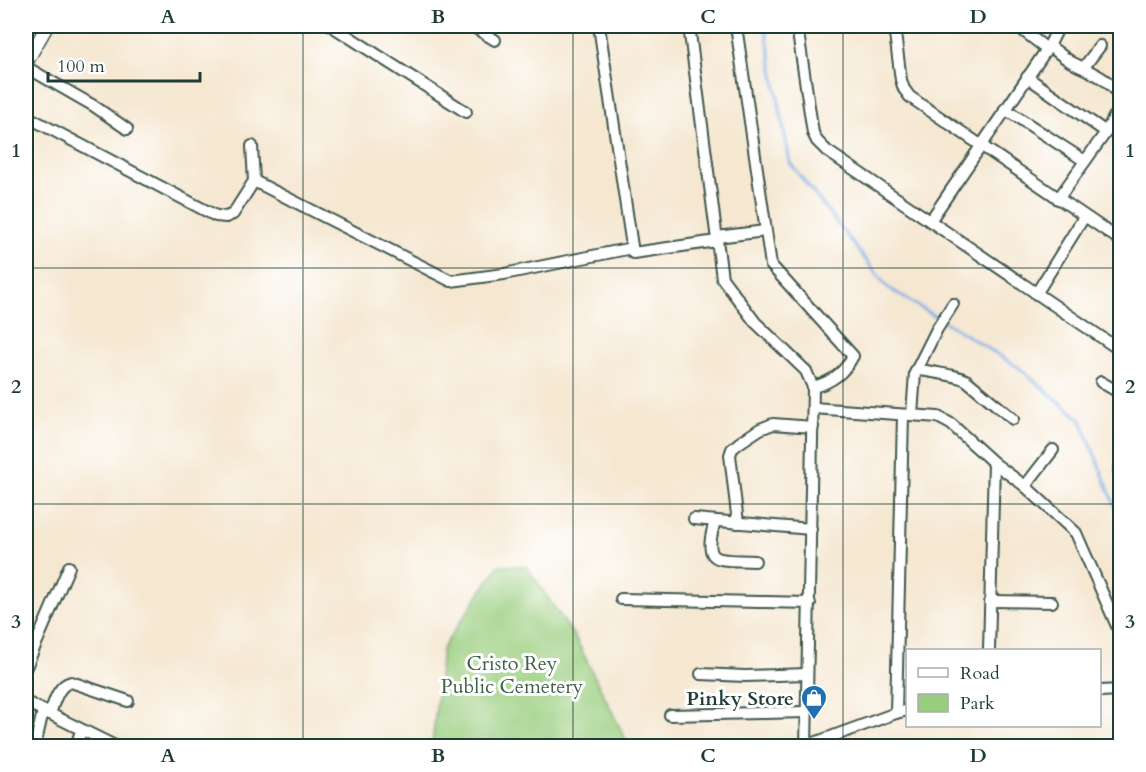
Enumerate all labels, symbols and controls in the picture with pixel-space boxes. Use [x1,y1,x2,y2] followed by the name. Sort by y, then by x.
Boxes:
[160,3,176,30] text: A
[431,3,445,30] text: B
[700,3,716,30] text: C
[969,3,987,30] text: D
[48,45,200,83] scale bar
[57,54,105,79] text: 100 m
[11,137,21,164] text: 1
[1125,137,1135,164] text: 1
[11,373,21,400] text: 2
[1125,373,1135,400] text: 2
[11,608,21,635] text: 3
[1125,608,1135,635] text: 3
[906,649,1101,727] legend
[441,650,584,700] park label: Cristo Rey Public Cemetery
[960,661,1000,686] text: Road
[799,683,829,721] shop icon: Pinky Store
[686,685,794,712] place label: Pinky Store
[960,691,995,716] text: Park
[160,742,176,769] text: A
[431,742,445,769] text: B
[700,742,716,769] text: C
[969,742,987,769] text: D

